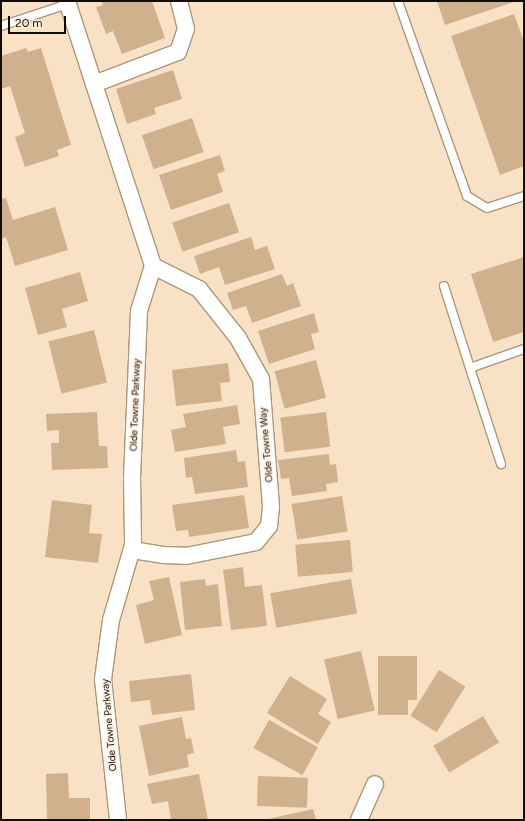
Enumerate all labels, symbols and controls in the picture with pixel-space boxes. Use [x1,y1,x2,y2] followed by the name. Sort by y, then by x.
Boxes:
[10,8,68,34] scale bar
[15,16,43,30] text: 20 m
[127,358,143,452] street label: Olde Towne Parkway
[257,407,275,483] street label: Olde Towne Way
[99,678,119,772] street label: Olde Towne Parkway

